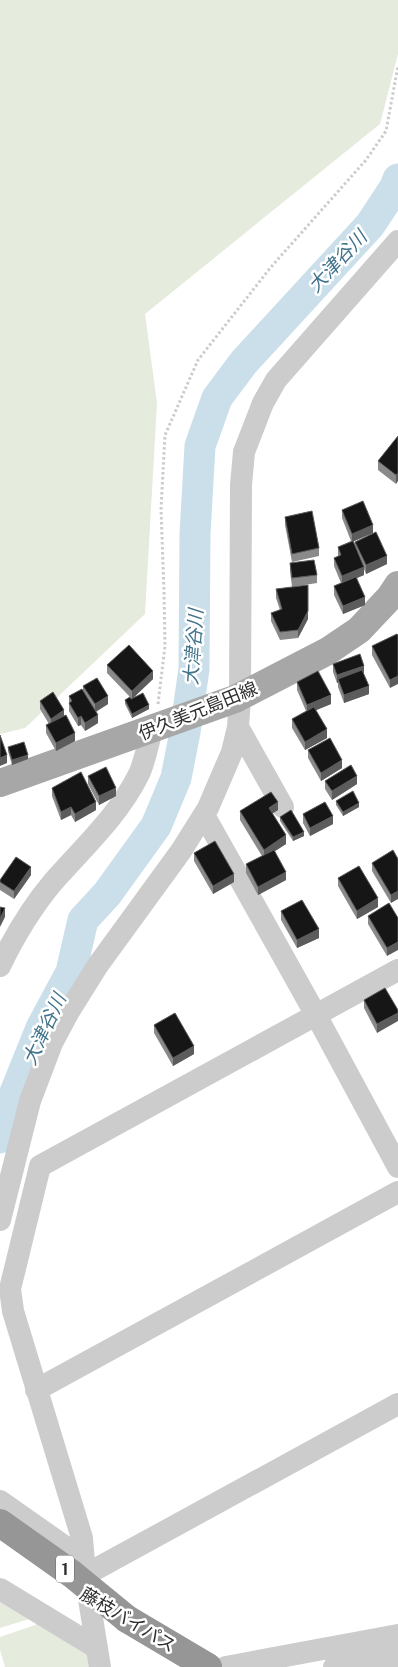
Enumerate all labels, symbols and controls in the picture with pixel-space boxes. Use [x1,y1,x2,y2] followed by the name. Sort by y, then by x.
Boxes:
[303,224,372,296] water label: 大津谷川
[179,606,207,686] water label: 大津谷川
[135,677,260,744] street label: 伊久美元島田線
[18,988,71,1068] water label: 大津谷川
[56,1556,74,1582] road number: 1
[77,1583,180,1656] street label: 藤枝バイパス

